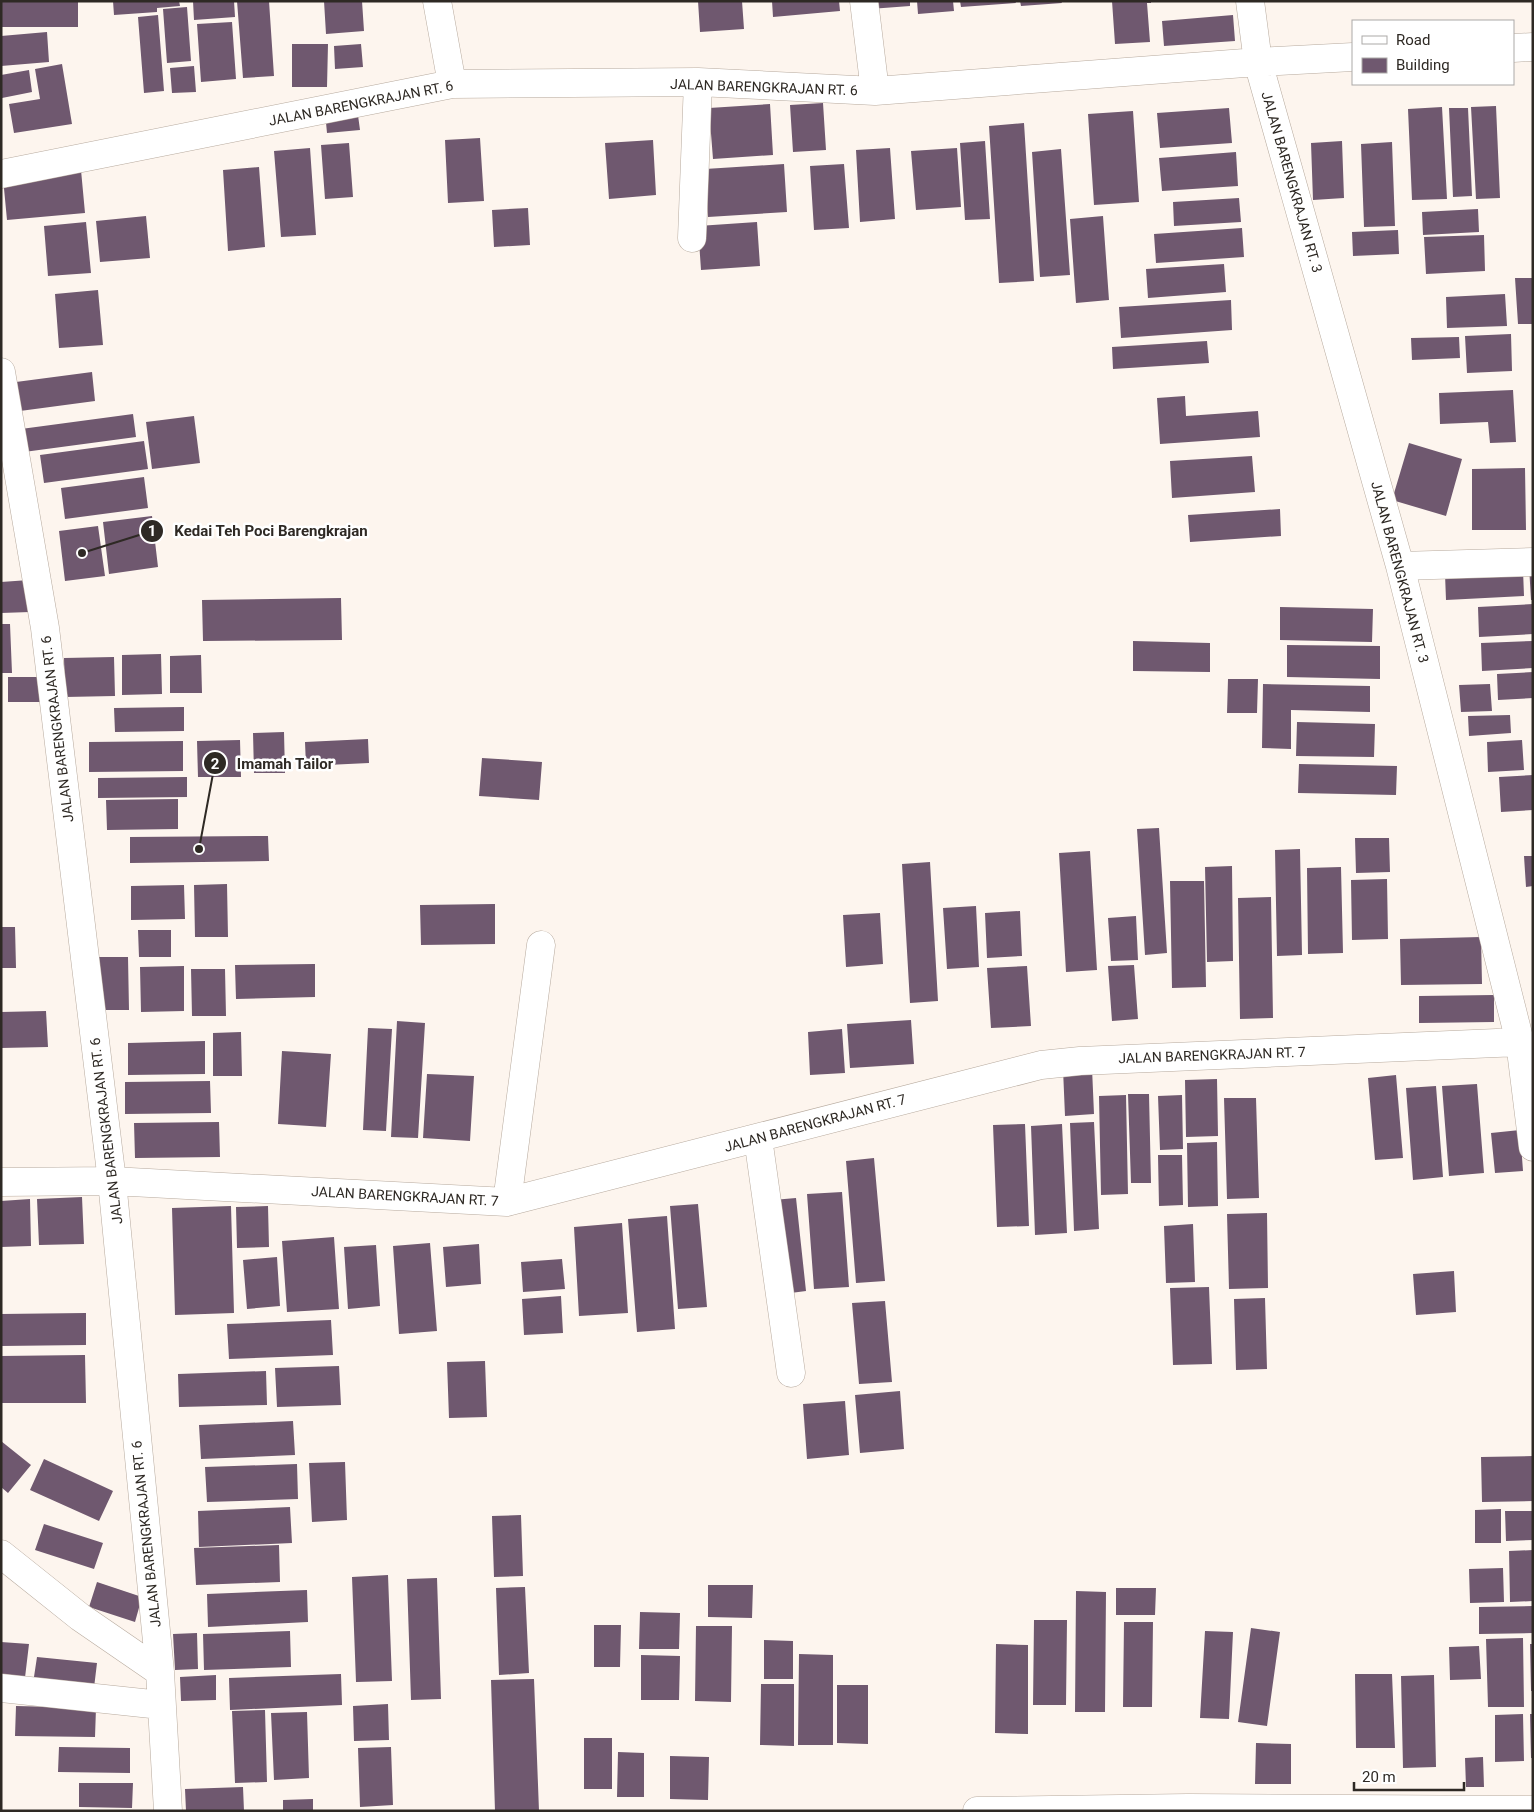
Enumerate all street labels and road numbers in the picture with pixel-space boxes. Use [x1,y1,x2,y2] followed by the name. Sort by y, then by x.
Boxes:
[670,76,858,98] street label: JALAN BARENGKRAJAN RT. 6
[267,77,455,129] street label: JALAN BARENGKRAJAN RT. 6
[1258,90,1326,274] street label: JALAN BARENGKRAJAN RT. 3
[1368,479,1432,665] street label: JALAN BARENGKRAJAN RT. 3
[38,635,76,823] street label: JALAN BARENGKRAJAN RT. 6
[87,1037,125,1225] street label: JALAN BARENGKRAJAN RT. 6
[1118,1044,1306,1066] street label: JALAN BARENGKRAJAN RT. 7
[722,1091,908,1155] street label: JALAN BARENGKRAJAN RT. 7
[311,1183,499,1209] street label: JALAN BARENGKRAJAN RT. 7
[128,1440,164,1628] street label: JALAN BARENGKRAJAN RT. 6

